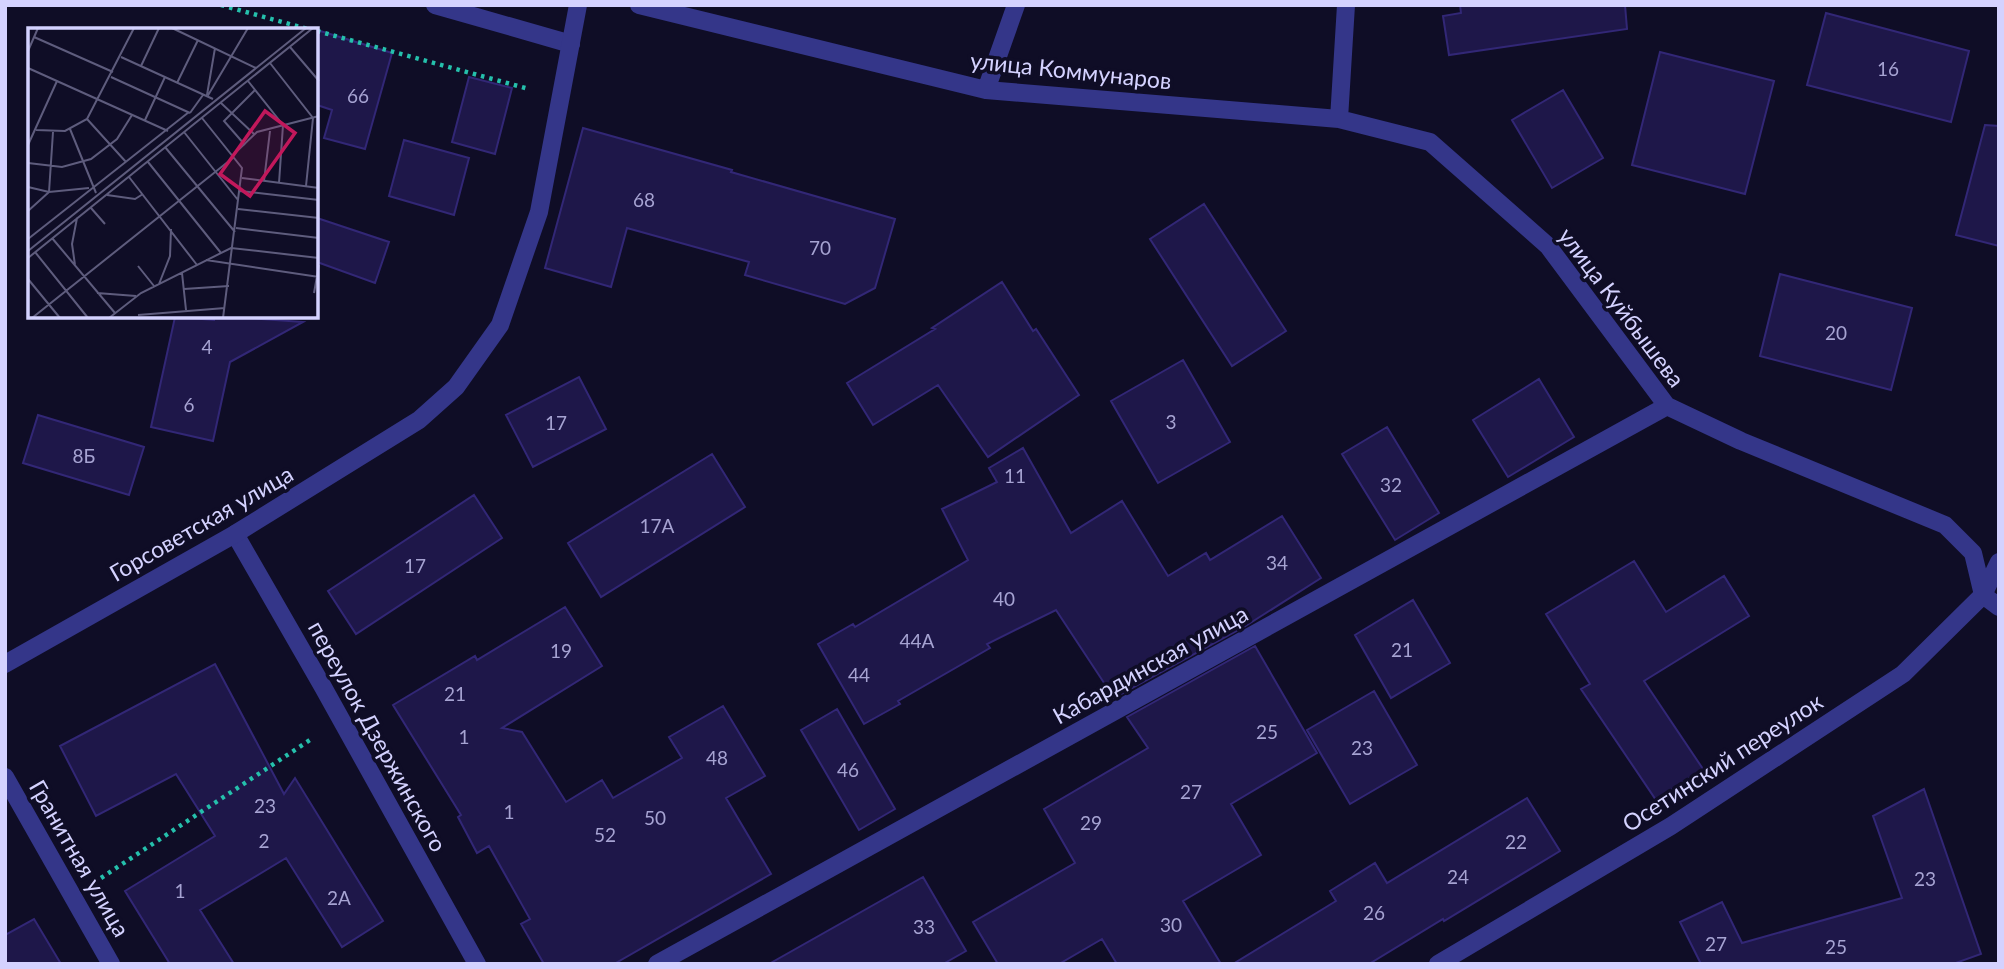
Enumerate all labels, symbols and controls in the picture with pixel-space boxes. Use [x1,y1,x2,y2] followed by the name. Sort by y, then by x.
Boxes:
[28,28,318,318] inset map
[969,46,1173,94] street label: улица Коммунаров
[1877,57,1899,80] house number: 16
[347,84,369,107] house number: 66
[633,188,655,211] house number: 68
[1553,222,1691,392] street label: улица Куйбышева
[809,236,831,259] house number: 70
[1825,321,1847,344] house number: 20
[201,335,213,358] house number: 4
[183,393,195,416] house number: 6
[1165,410,1177,433] house number: 3
[545,411,567,434] house number: 17
[73,444,95,467] house number: 8Б
[104,459,298,587] street label: Горсоветская улица
[1004,464,1026,487] house number: 11
[1380,473,1402,496] house number: 32
[640,514,675,537] house number: 17А
[1266,551,1288,574] house number: 34
[404,554,426,577] house number: 17
[993,587,1015,610] house number: 40
[1048,599,1252,729] street label: Кабардинская улица
[303,616,453,856] street label: переулок Дзержинского
[900,629,935,652] house number: 44А
[1391,638,1413,661] house number: 21
[550,639,572,662] house number: 19
[848,663,870,686] house number: 44
[444,682,466,705] house number: 21
[1617,687,1827,837] street label: Осетинский переулок
[1256,720,1278,743] house number: 25
[458,725,470,748] house number: 1
[1351,736,1373,759] house number: 23
[706,746,728,769] house number: 48
[837,758,859,781] house number: 46
[24,775,136,941] street label: Гранитная улица
[1180,780,1202,803] house number: 27
[254,794,276,817] house number: 23
[503,800,515,823] house number: 1
[644,806,666,829] house number: 50
[1080,811,1102,834] house number: 29
[594,823,616,846] house number: 52
[258,829,270,852] house number: 2
[1505,830,1527,853] house number: 22
[1447,865,1469,888] house number: 24
[1914,867,1936,890] house number: 23
[174,879,186,902] house number: 1
[327,886,351,909] house number: 2А
[1363,901,1385,924] house number: 26
[1160,913,1182,936] house number: 30
[913,915,935,938] house number: 33
[1705,932,1727,955] house number: 27
[1825,935,1847,958] house number: 25

